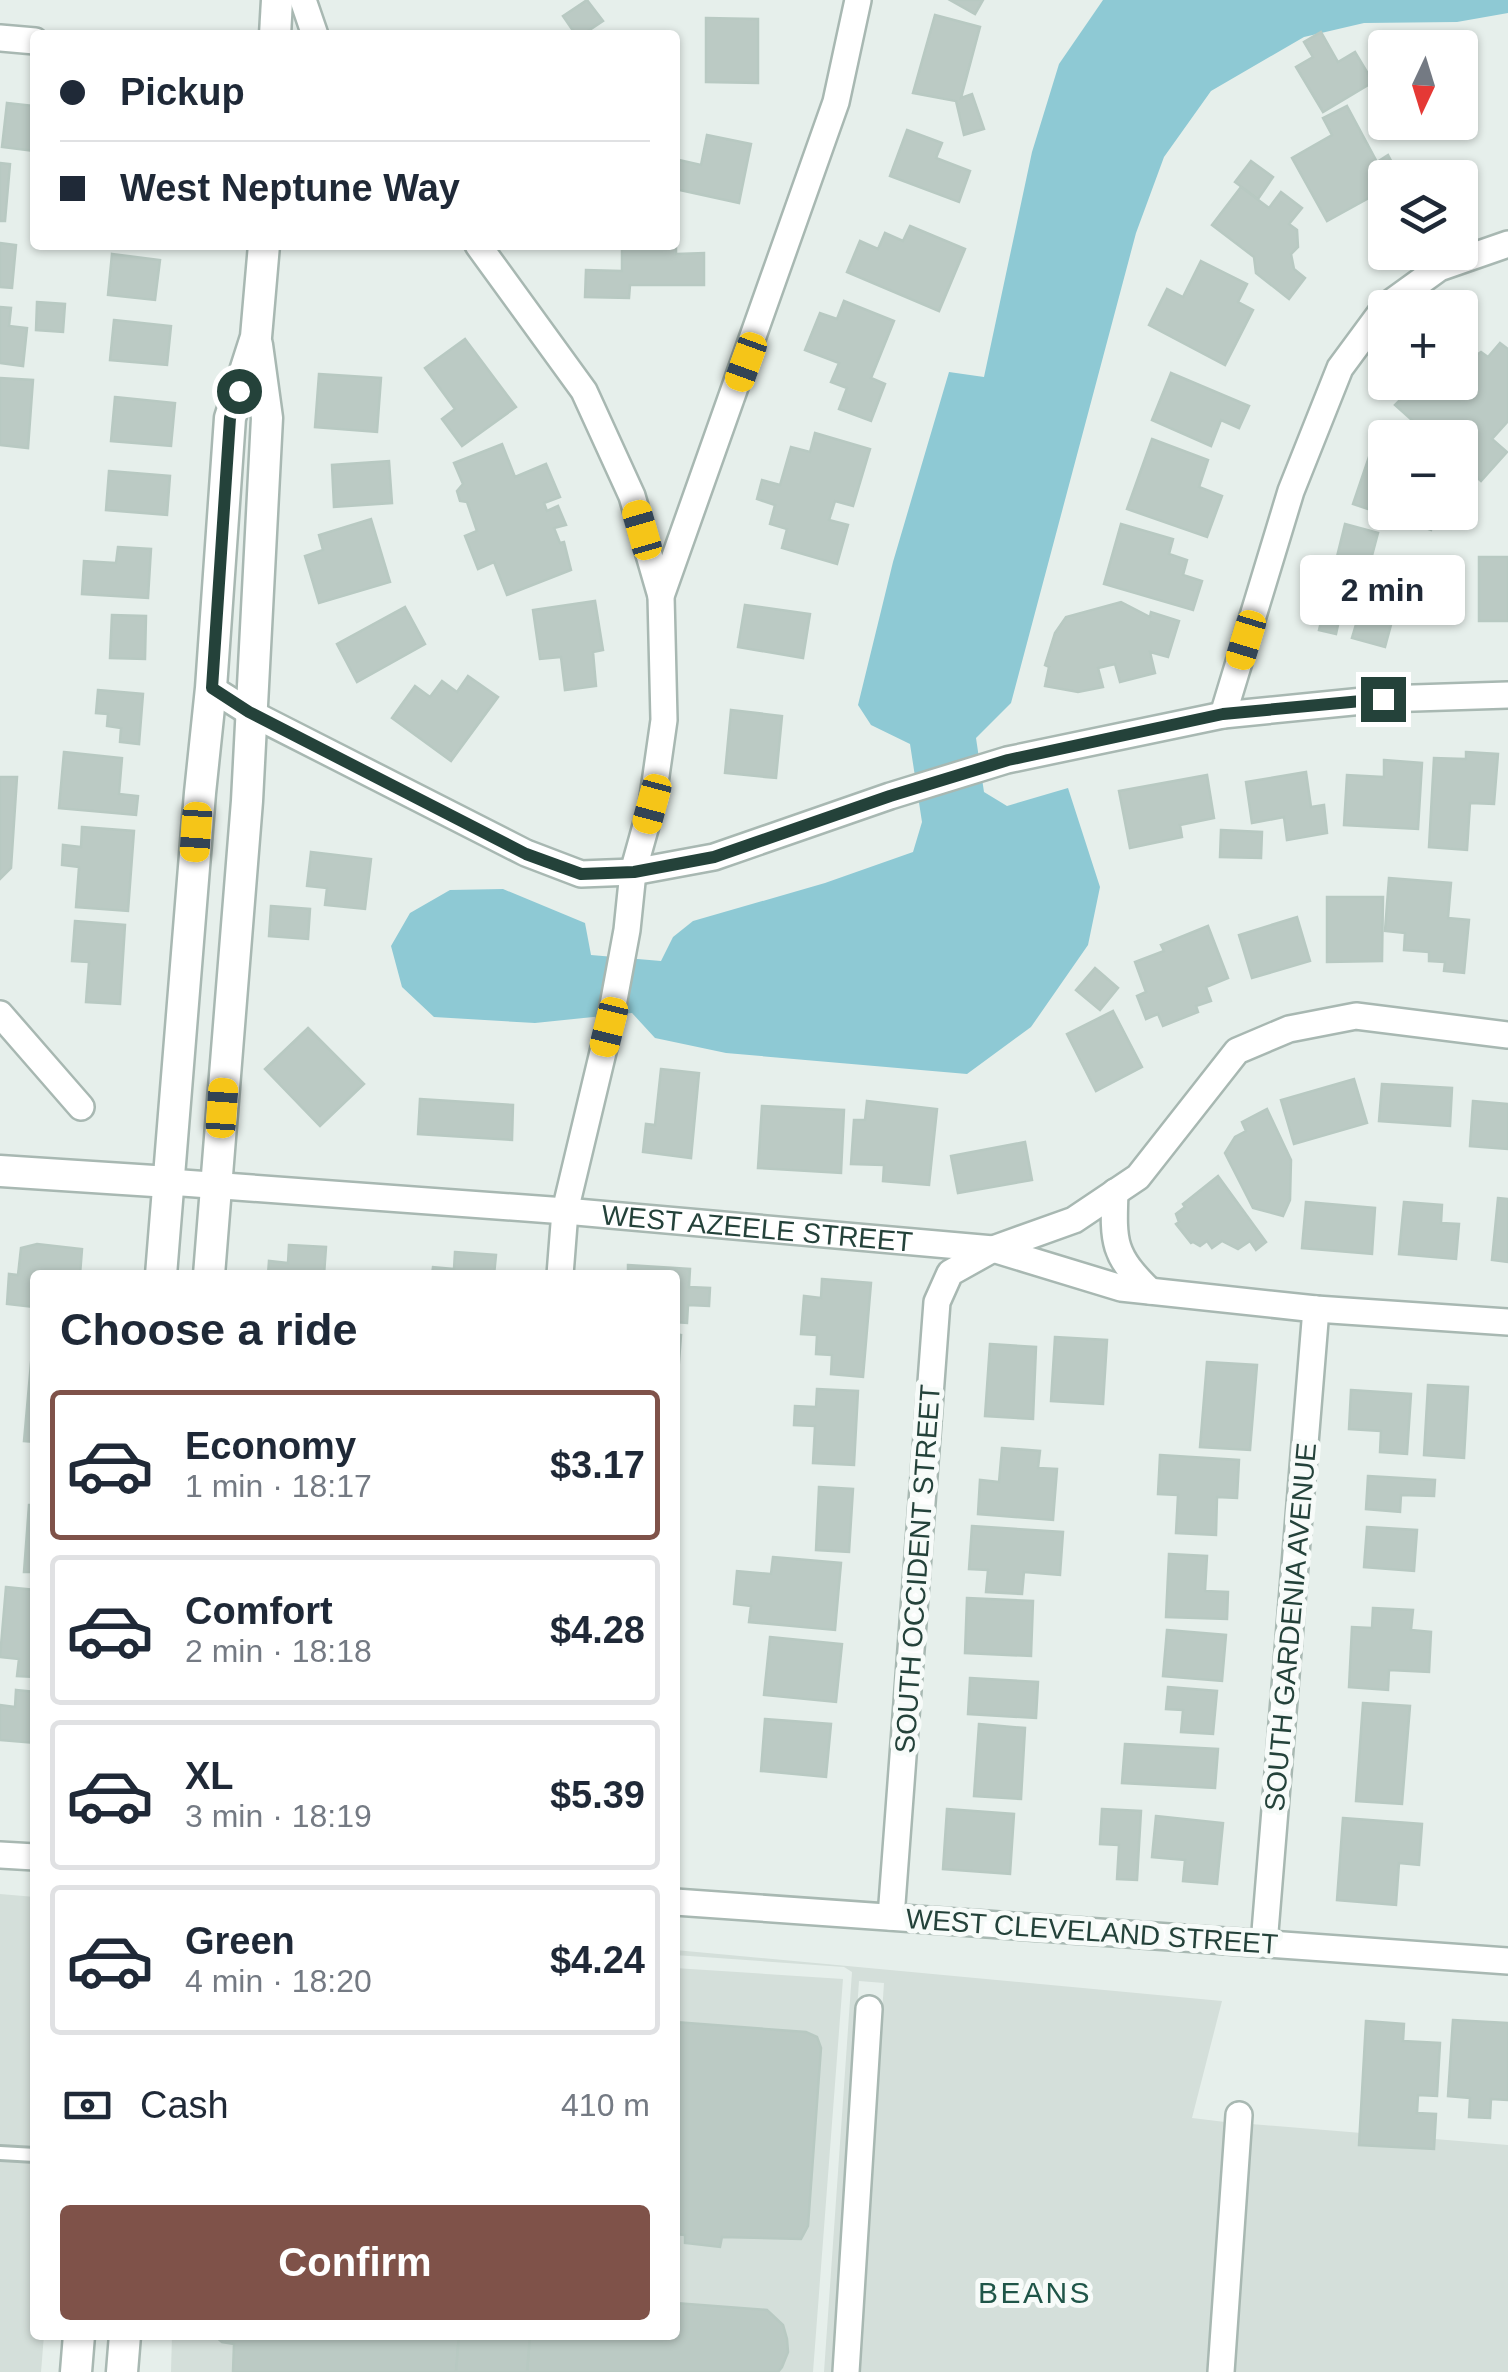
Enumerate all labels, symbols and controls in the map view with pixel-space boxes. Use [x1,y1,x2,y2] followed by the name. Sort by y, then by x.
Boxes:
[1368,30,1478,140] north arrow
[1368,30,1478,530] map controls
[120,71,245,113] text: Pickup
[1368,160,1478,270] button: layers
[120,167,460,209] text: West Neptune Way
[1368,290,1478,400] button: +
[722,329,770,395] car
[217,369,262,414] route start
[1368,420,1478,530] button: −
[619,497,665,563] car
[1300,554,1466,624] callout: 2 min
[1341,572,1424,608] text: 2 min
[1223,607,1269,673] car
[1361,677,1406,722] route end
[630,771,674,837] car
[179,801,213,863] car
[587,994,631,1060] car
[205,1077,239,1139] car
[600,1199,914,1258] street label: WEST AZEELE STREET
[60,1304,358,1355] text: Choose a ride
[889,1384,946,1755] street label: SOUTH OCCIDENT STREET
[65,1420,155,1510] icon: car
[185,1425,356,1467] text: Economy
[1259,1441,1322,1813] street label: SOUTH GARDENIA AVENUE
[550,1444,645,1486] text: $3.17
[185,1468,372,1504] text: 1 min · 18:17
[65,1585,155,1675] icon: car
[185,1590,333,1632] text: Comfort
[550,1609,645,1651] text: $4.28
[185,1633,372,1669] text: 2 min · 18:18
[65,1750,155,1840] icon: car
[185,1755,234,1797] text: XL
[550,1774,645,1816] text: $5.39
[185,1798,372,1834] text: 3 min · 18:19
[905,1903,1279,1960] street label: WEST CLEVELAND STREET
[65,1915,155,2005] icon: car
[185,1920,295,1962] text: Green
[550,1939,645,1981] text: $4.24
[185,1963,372,1999] text: 4 min · 18:20
[60,2078,115,2133] icon: cash
[140,2084,229,2126] text: Cash
[561,2087,650,2123] text: 410 m
[60,2205,650,2320] button: Confirm
[978,2276,1092,2309] district label: BEANS

